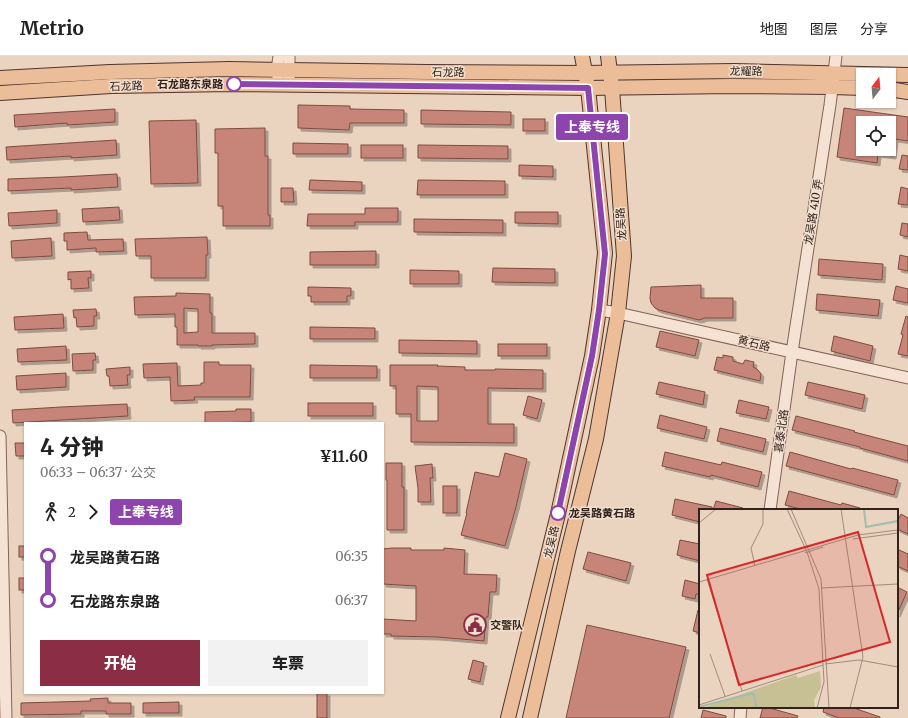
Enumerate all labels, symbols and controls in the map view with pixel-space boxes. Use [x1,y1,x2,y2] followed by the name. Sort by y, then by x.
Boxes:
[20,16,84,40] text: Metrio
[760,20,788,38] text: 地图
[810,20,838,38] text: 图层
[860,20,888,38] text: 分享
[729,64,763,78] street label: 龙耀路
[432,65,465,79] street label: 石龙路
[856,68,896,108] north arrow
[856,68,896,156] map controls
[226,76,242,92] marker: 石龙路东泉路
[157,77,224,91] place label: 石龙路东泉路
[109,78,143,94] street label: 石龙路
[564,114,620,140] line badge: 上奉专线
[856,116,896,156] button: locate
[564,118,620,136] text: 上奉专线
[801,178,825,246] street label: 龙吴路 410 弄
[613,207,629,241] street label: 龙吴路
[736,332,772,354] street label: 黄石路
[771,408,791,454] street label: 喜泰北路
[40,433,103,461] text: 4 分钟
[320,447,368,466] text: ¥11.60
[40,464,156,481] text: 06:33 – 06:37 · 公交
[40,501,62,523] icon: walk
[82,501,104,523] icon: forward
[118,503,174,521] text: 上奉专线
[68,504,76,521] text: 2
[550,505,566,521] marker: 龙吴路黄石路
[569,506,636,520] place label: 龙吴路黄石路
[699,509,898,708] inset map
[540,524,562,560] street label: 龙吴路
[70,548,160,567] text: 龙吴路黄石路
[335,548,368,565] text: 06:35
[70,592,160,611] text: 石龙路东泉路
[335,592,368,609] text: 06:37
[462,612,488,638] public building icon: 交警队
[490,618,523,632] place label: 交警队
[40,640,200,686] button: 开始
[208,640,368,686] button: 车票

